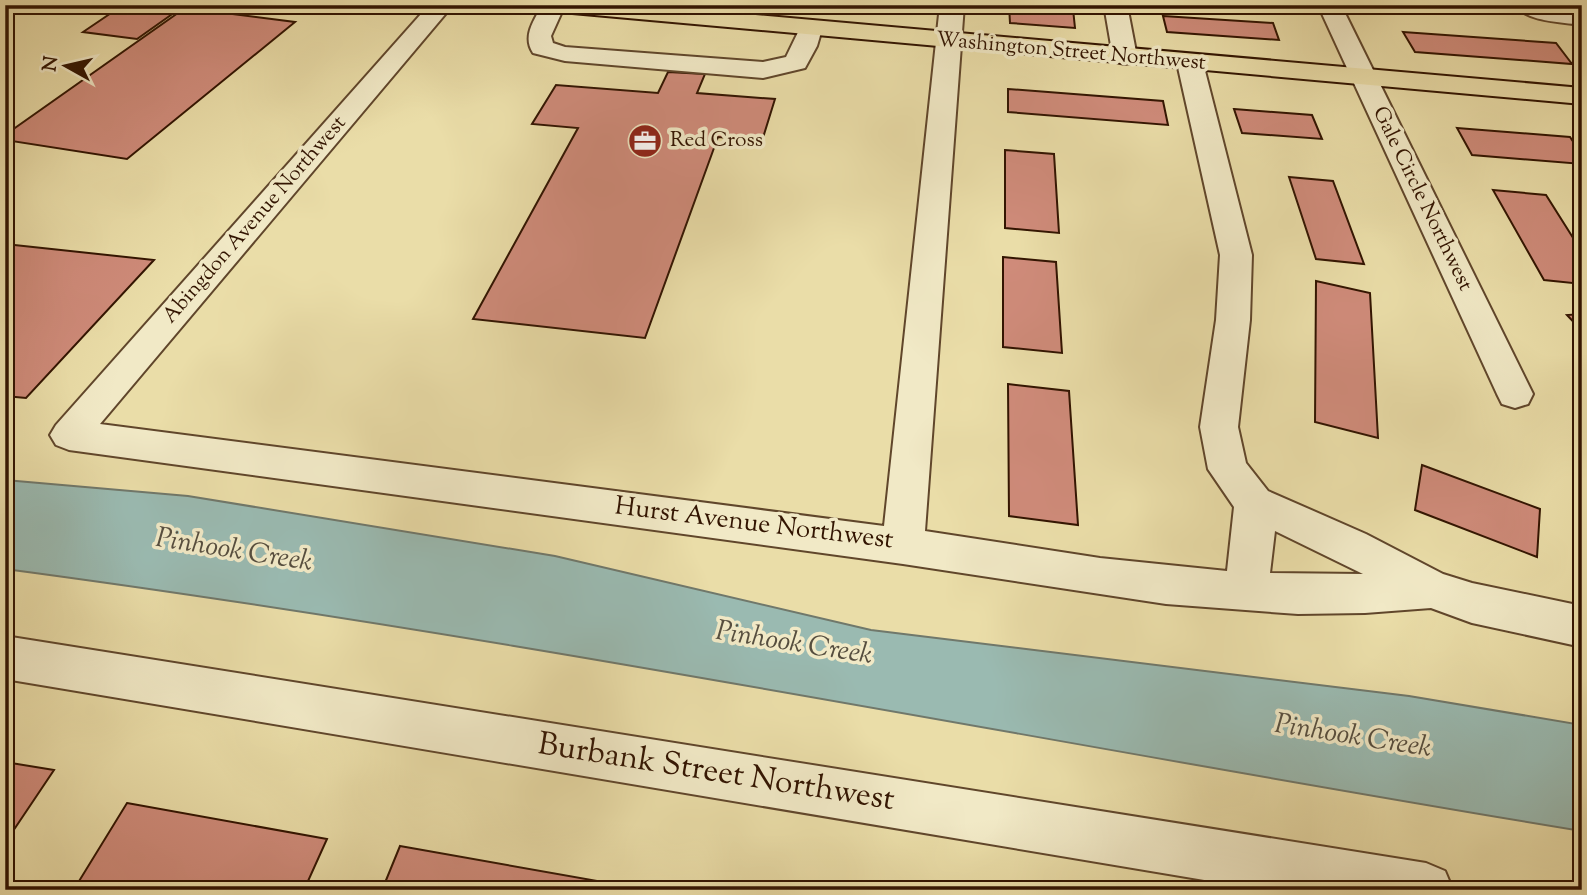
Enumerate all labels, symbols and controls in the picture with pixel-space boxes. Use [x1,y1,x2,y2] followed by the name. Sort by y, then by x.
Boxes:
[935,25,1207,79] street label: Washington Street Northwest
[32,32,102,102] north arrow
[37,55,66,73] text: N
[1364,102,1480,296] street label: Gale Circle Northwest
[156,109,354,331] street label: Abingdon Avenue Northwest
[626,122,664,160] office icon: Red Cross
[670,126,763,156] place label: Red Cross
[613,489,896,559] street label: Hurst Avenue Northwest
[153,519,316,583] water label: Pinhook Creek
[713,612,876,676] water label: Pinhook Creek
[1272,705,1435,769] water label: Pinhook Creek
[534,722,898,824] street label: Burbank Street Northwest

